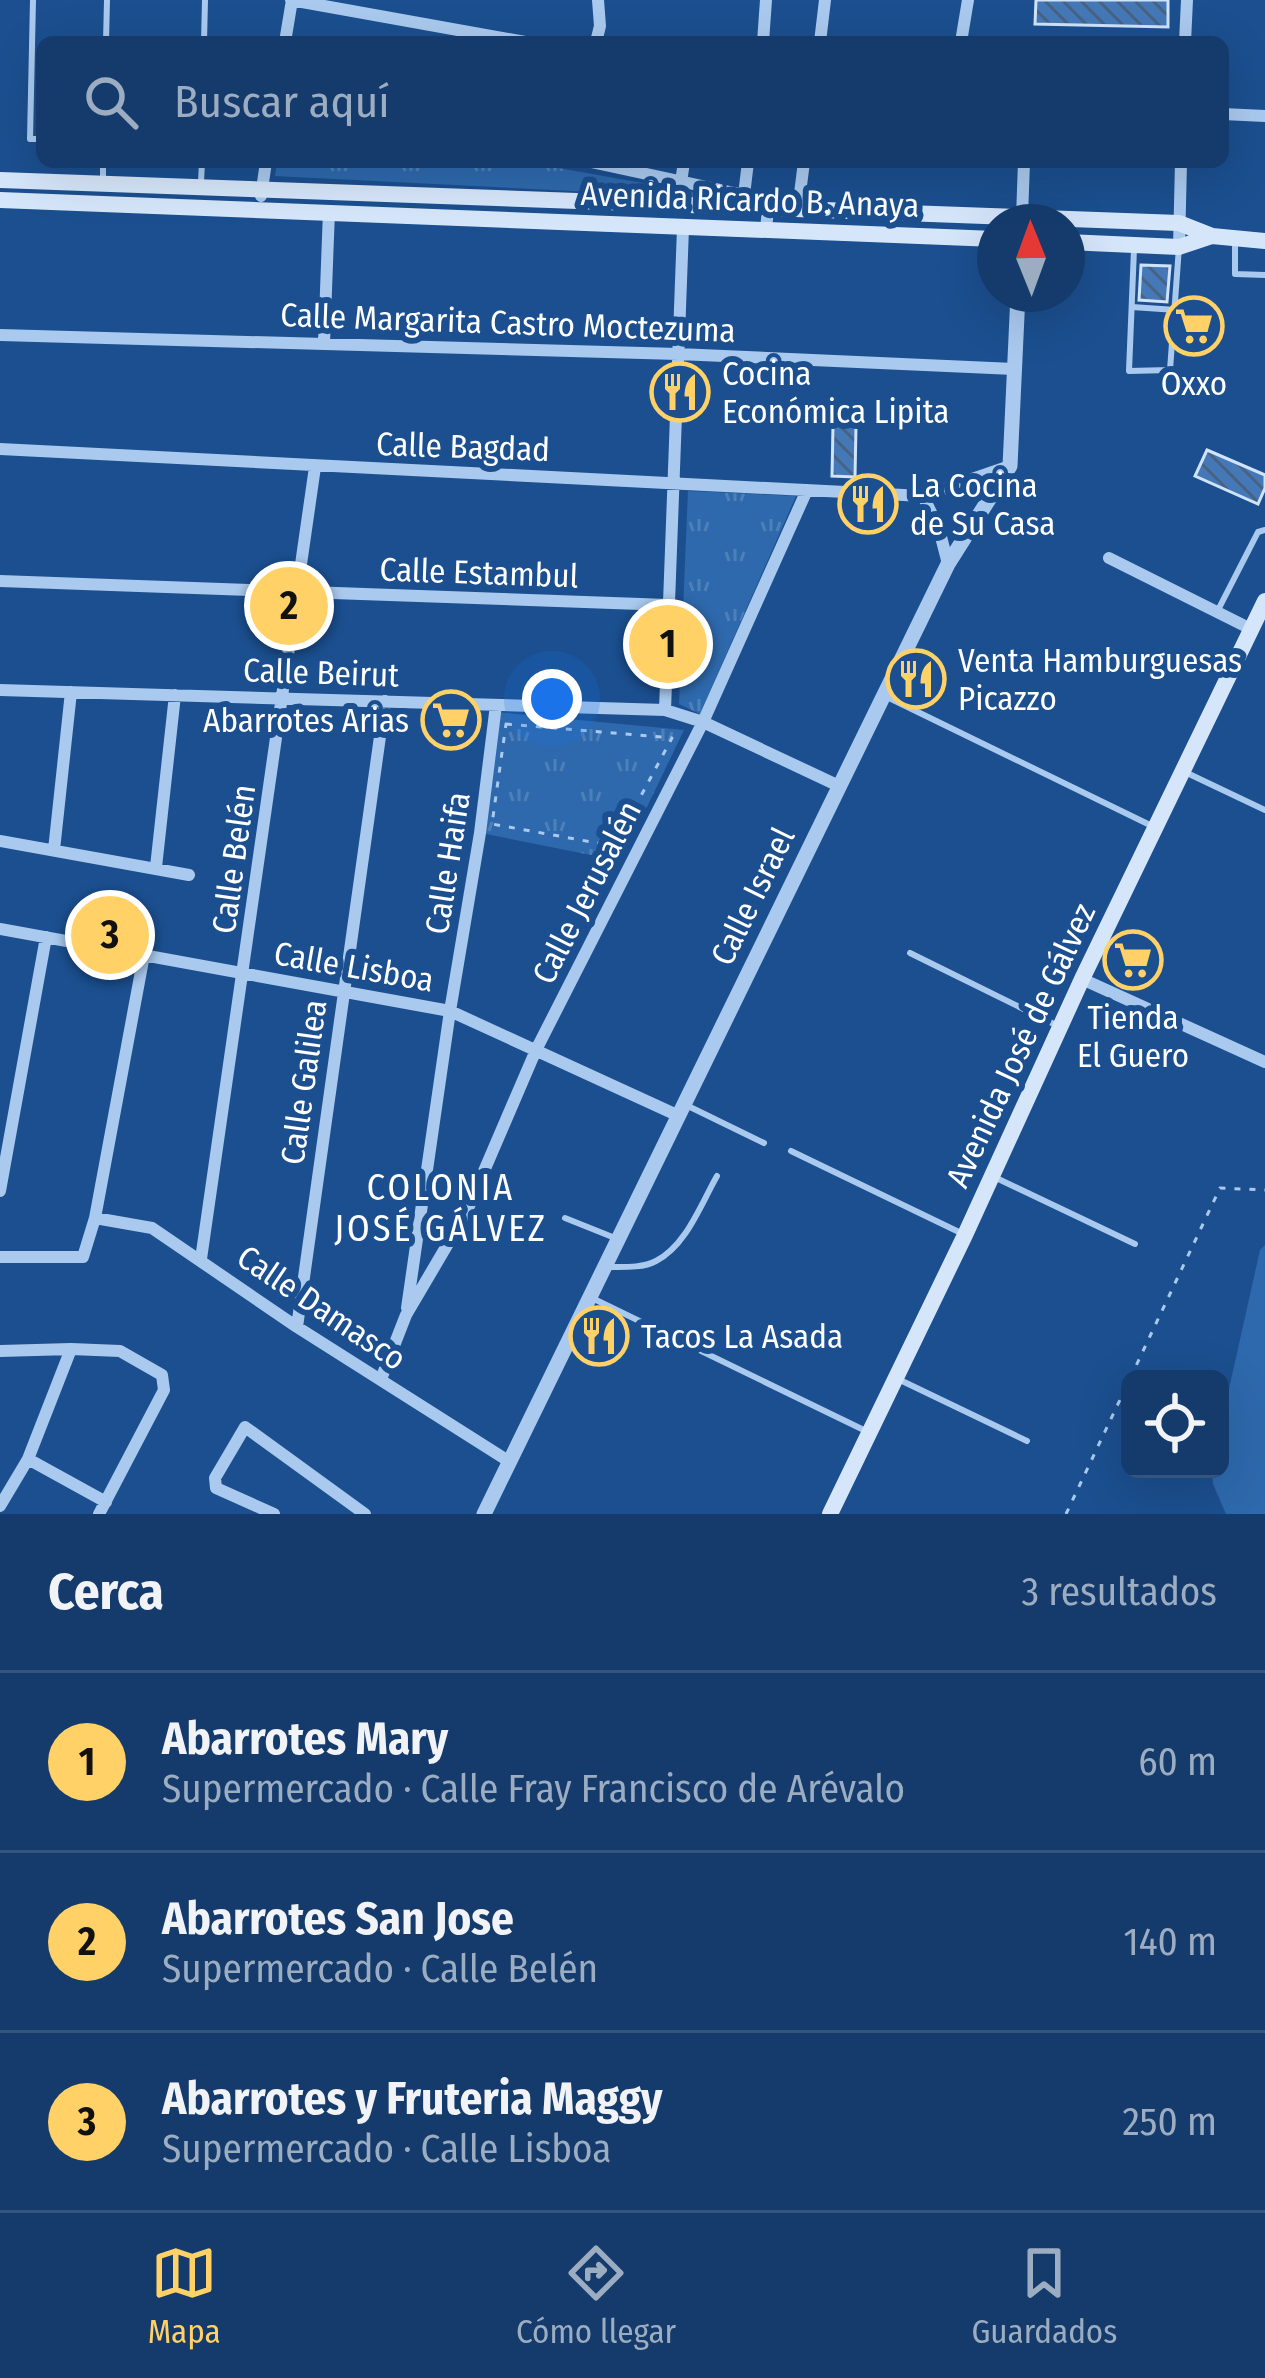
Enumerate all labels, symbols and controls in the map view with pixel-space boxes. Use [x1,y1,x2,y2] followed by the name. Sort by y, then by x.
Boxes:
[36,36,1229,168] search box
[78,69,144,135] icon: search
[174,75,390,129] text: Buscar aquí
[580,174,920,226] street label: Avenida Ricardo B. Anaya
[977,204,1085,312] north arrow
[280,295,736,351] street label: Calle Margarita Castro Moctezuma
[1163,295,1225,357] supermarket icon: Oxxo
[722,354,949,432] place label: Cocina Económica Lipita
[649,361,711,423] restaurant icon: Cocina Económica Lipita
[1161,364,1227,404] place label: Oxxo
[375,424,551,470] street label: Calle Bagdad
[910,466,1056,544] place label: La Cocina de Su Casa
[837,473,899,535] restaurant icon: La Cocina de Su Casa
[379,550,579,596] street label: Calle Estambul
[250,561,328,651] pin: 2
[629,599,707,689] pin: 1
[958,641,1242,719] place label: Venta Hamburguesas Picazzo
[885,648,947,710] restaurant icon: Venta Hamburguesas Picazzo
[242,650,400,696] street label: Calle Beirut
[522,669,582,729] your location
[420,689,482,751] supermarket icon: Abarrotes Arias
[203,701,409,741] place label: Abarrotes Arias
[204,782,264,936] street label: Calle Belén
[417,789,479,937] street label: Calle Haifa
[524,794,650,990] street label: Calle Jerusalén
[702,821,803,972] street label: Calle Israel
[71,890,149,980] pin: 3
[938,897,1104,1194] street label: Avenida José de Gálvez
[1102,929,1164,991] supermarket icon: Tienda El Guero
[271,933,437,1001] street label: Calle Lisboa
[273,997,335,1167] street label: Calle Galilea
[1077,998,1189,1076] place label: Tienda El Guero
[334,1166,548,1251] district label: COLONIA JOSÉ GÁLVEZ
[229,1237,413,1379] street label: Calle Damasco
[568,1305,630,1367] restaurant icon: Tacos La Asada
[641,1317,843,1357] place label: Tacos La Asada
[1121,1370,1229,1478] map controls
[1121,1370,1229,1478] button: locate
[48,1561,164,1623] text: Cerca
[1021,1569,1217,1615] text: 3 resultados
[162,1712,448,1766] text: Abarrotes Mary
[79,1739,95,1785] text: 1
[1138,1739,1217,1785] text: 60 m
[162,1766,905,1812] text: Supermercado · Calle Fray Francisco de Arévalo
[162,1892,514,1946] text: Abarrotes San Jose
[78,1919,96,1965] text: 2
[1123,1919,1217,1965] text: 140 m
[162,1946,598,1992] text: Supermercado · Calle Belén
[162,2072,663,2126] text: Abarrotes y Fruteria Maggy
[78,2099,96,2145] text: 3
[1122,2099,1217,2145] text: 250 m
[162,2126,611,2172] text: Supermercado · Calle Lisboa
[148,2240,221,2352] tab: Mapa
[516,2240,676,2352] tab: Cómo llegar
[971,2240,1117,2352] tab: Guardados

